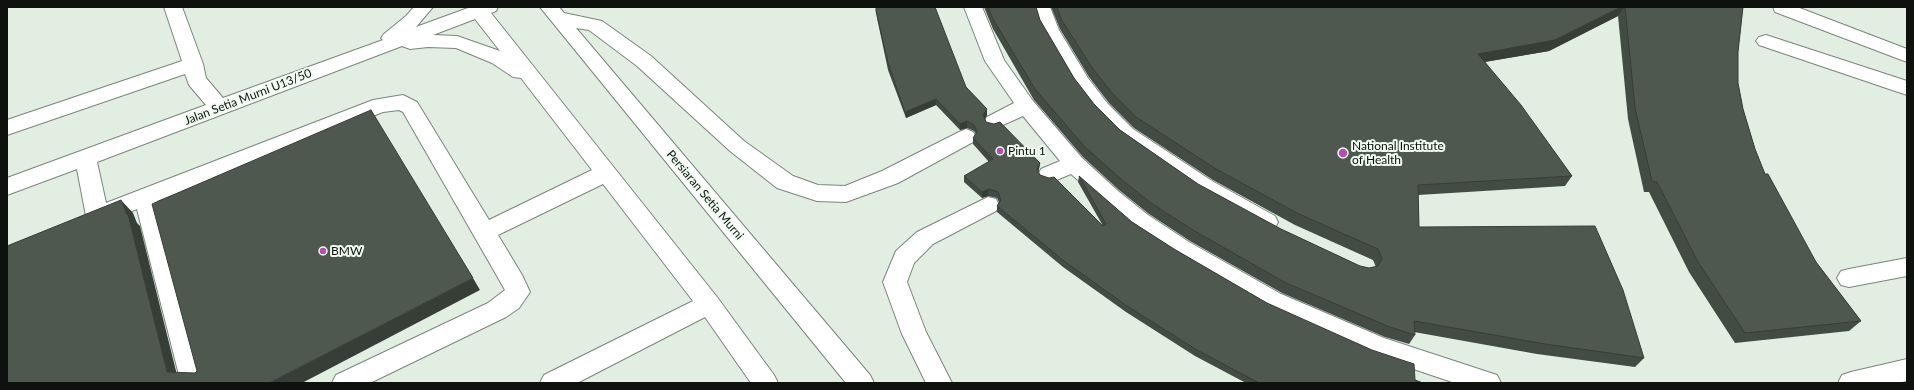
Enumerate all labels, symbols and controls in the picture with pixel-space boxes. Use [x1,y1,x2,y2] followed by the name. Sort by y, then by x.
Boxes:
[182,66,314,128] street label: Jalan Setia Murni U13/50
[1352,139,1444,167] place label: National Institute of Health
[1008,144,1046,158] place label: Pintu 1
[995,146,1005,156] marker: Pintu 1
[663,147,747,243] street label: Persiaran Setia Murni
[1337,147,1349,159] marker: National Institute of Health
[331,244,362,258] place label: BMW
[318,246,328,256] marker: BMW

